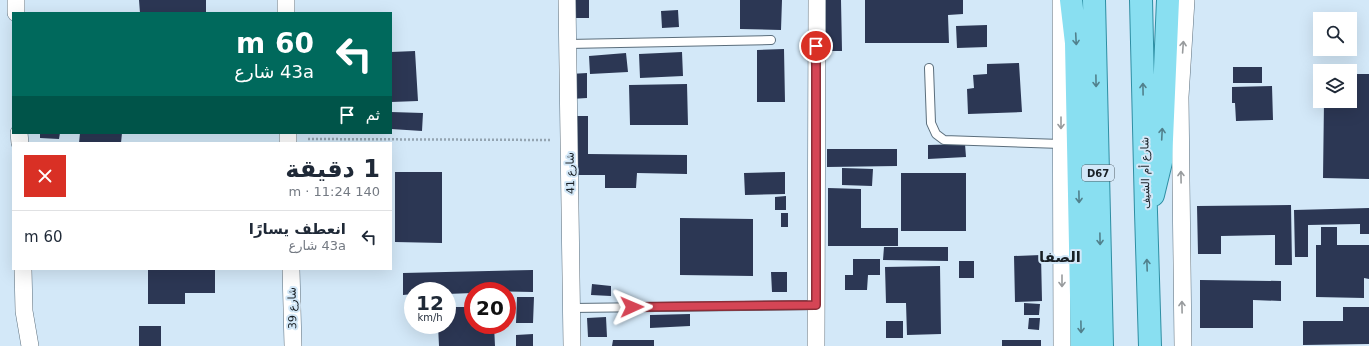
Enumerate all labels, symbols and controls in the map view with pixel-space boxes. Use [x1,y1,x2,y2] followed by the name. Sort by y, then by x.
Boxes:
[1313,12,1357,108] map controls
[1313,12,1357,56] button: search
[236,27,314,60] text: 60 m
[328,28,380,80] icon: left
[799,29,833,63] pin
[1072,32,1079,45] one-way arrow
[805,35,827,57] icon: arrive
[1179,41,1186,54] one-way arrow
[234,61,314,82] text: 43a شارع
[1313,64,1357,108] button: layers
[1092,74,1100,87] one-way arrow
[1139,83,1147,96] one-way arrow
[336,104,358,126] icon: arrive
[366,106,380,124] text: ثم
[1057,116,1065,129] one-way arrow
[1158,128,1166,141] one-way arrow
[1137,137,1153,209] street label: شارع أم الشيف
[564,152,577,194] street label: شارع 41
[24,155,66,197] button: close
[285,155,380,183] text: 1 دقيقة
[1082,165,1114,181] road number: D67
[1177,171,1185,184] one-way arrow
[289,184,380,199] text: 140 m · 11:24
[1075,190,1083,203] one-way arrow
[249,220,346,238] text: انعطف يسارًا
[358,226,380,248] icon: left
[24,228,63,246] text: 60 m
[1096,232,1104,245] one-way arrow
[288,238,346,253] text: 43a شارع
[1039,248,1081,266] district label: الصفا
[1144,259,1151,272] one-way arrow
[1058,274,1066,287] one-way arrow
[464,282,516,334] speed limit sign: 20
[611,286,653,328] position arrow
[286,287,299,329] street label: شارع 39
[416,291,444,315] text: 12
[1179,301,1186,314] one-way arrow
[417,312,443,323] text: km/h
[1078,320,1085,333] one-way arrow

